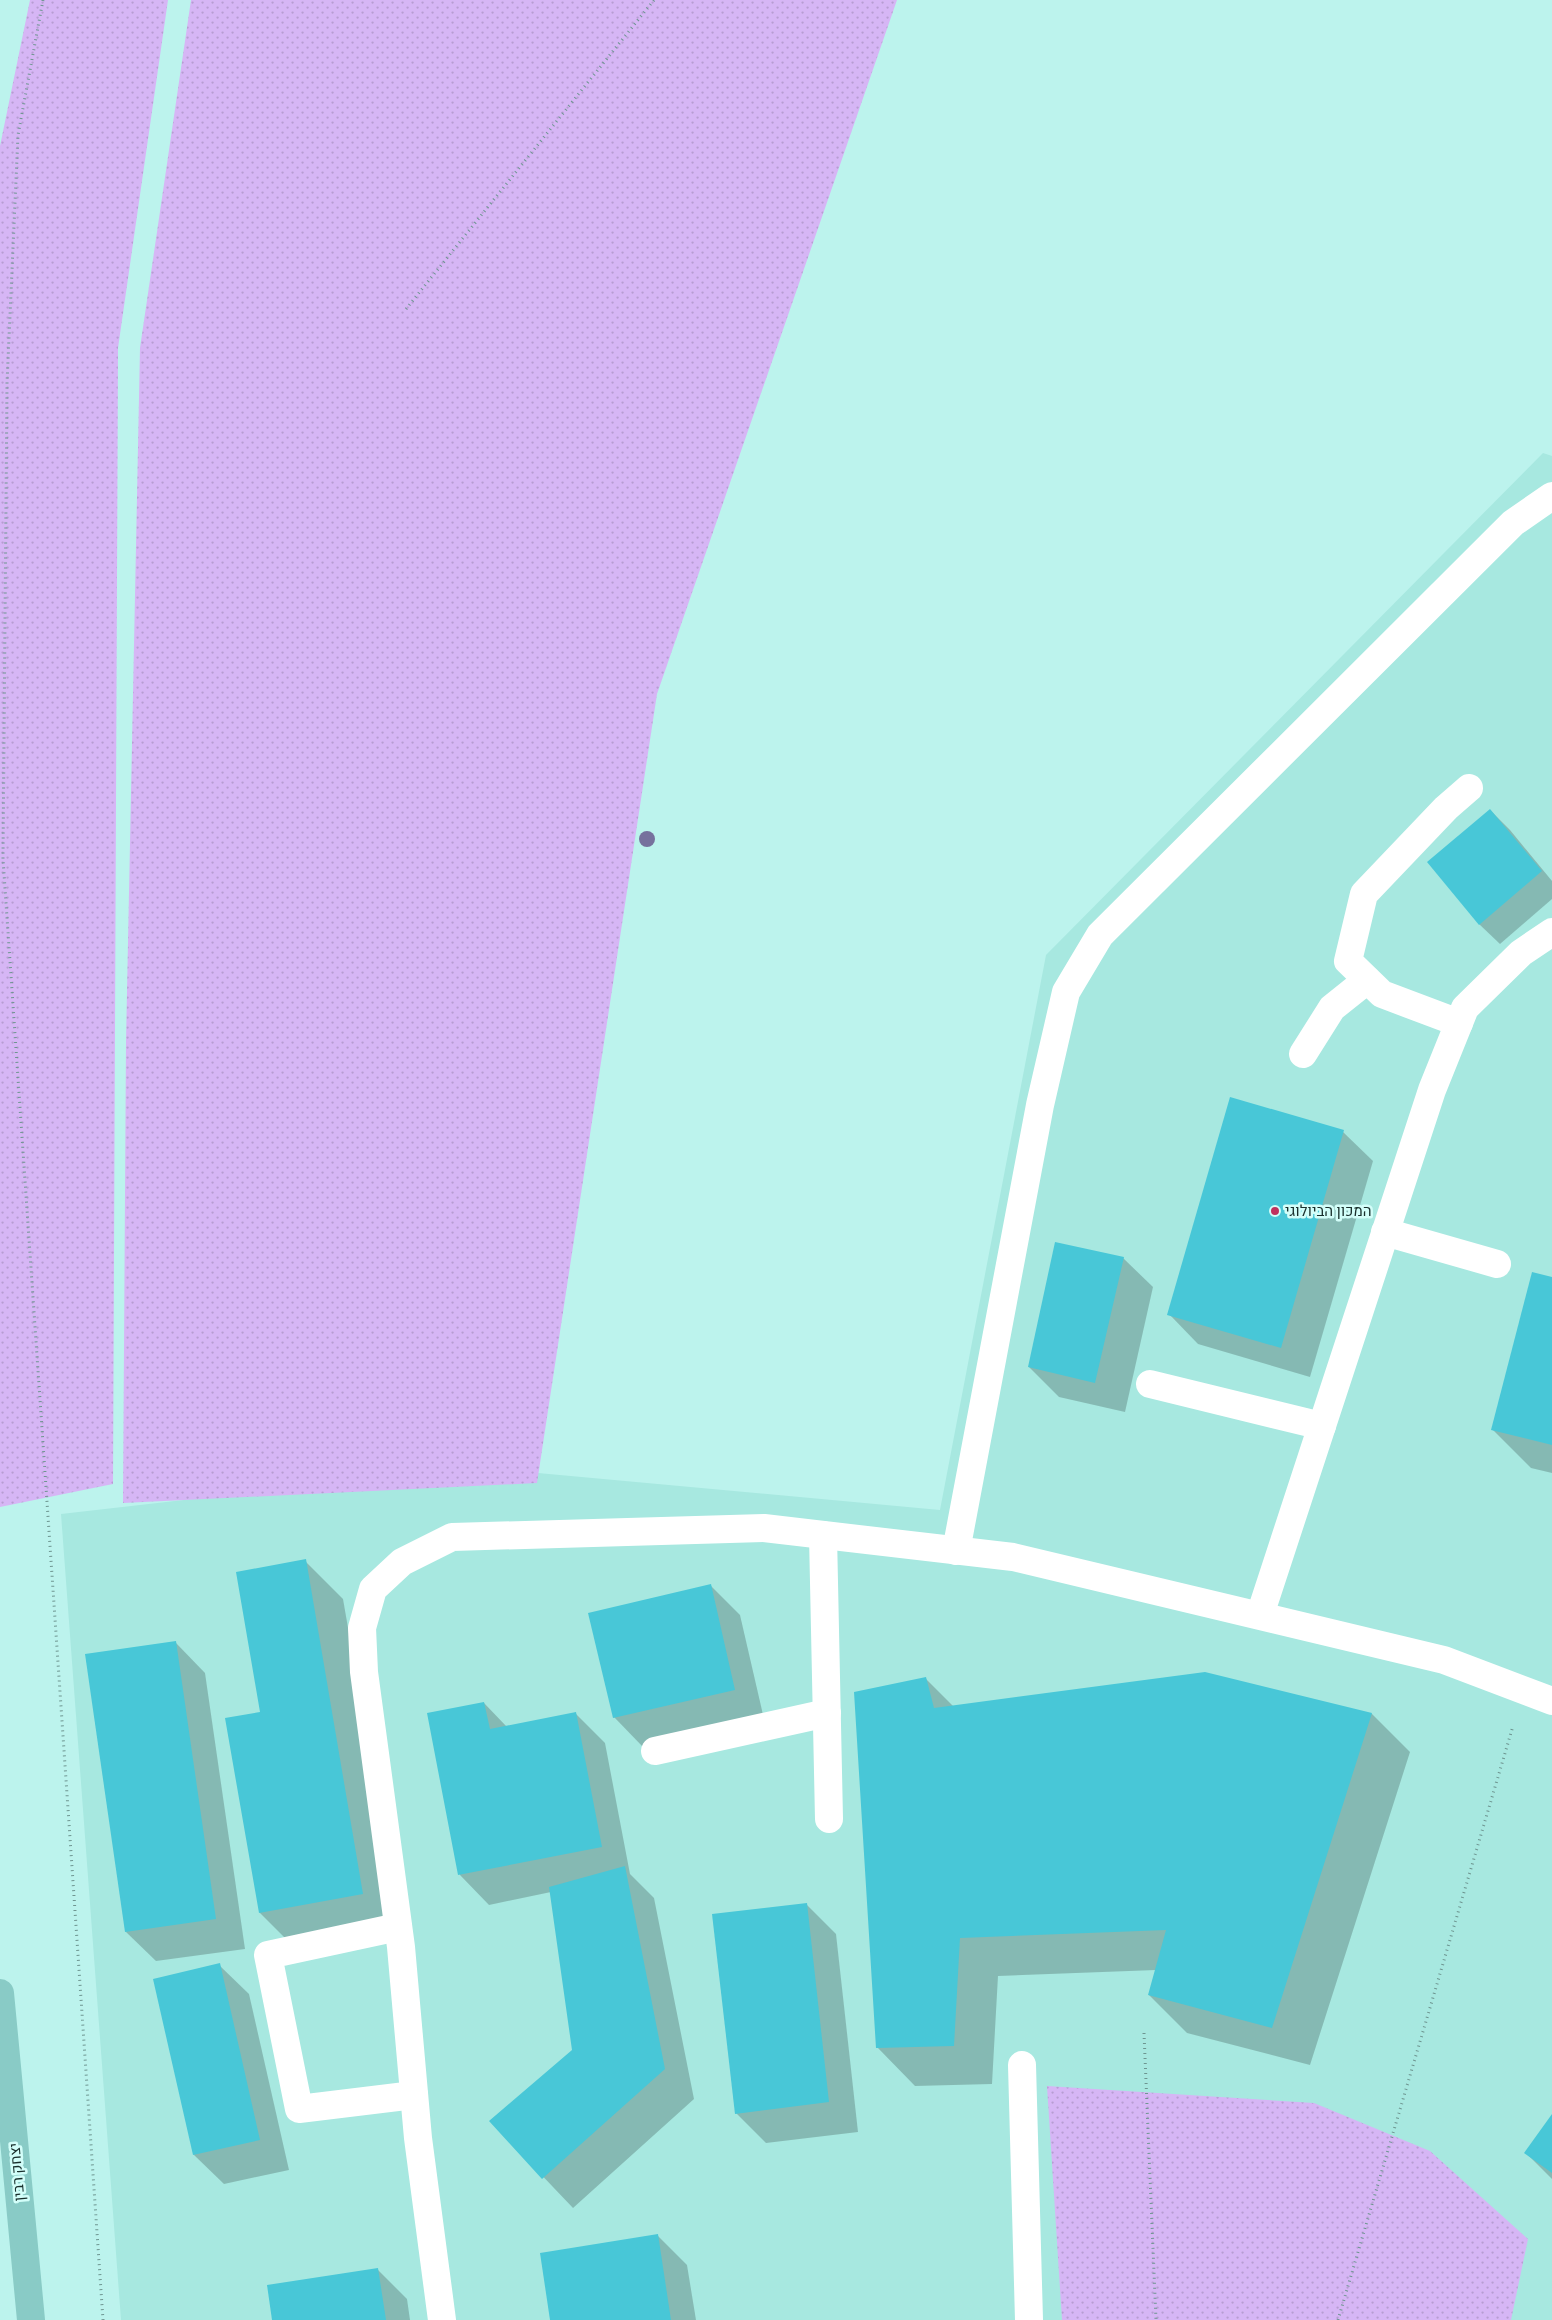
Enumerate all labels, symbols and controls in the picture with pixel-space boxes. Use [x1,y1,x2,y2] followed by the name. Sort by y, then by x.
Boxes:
[1285,1202,1372,1220] place label: המכון הביולוגי
[1269,1205,1281,1217] marker: המכון הביולוגי
[5,2142,29,2202] street label: יצחק רבין

